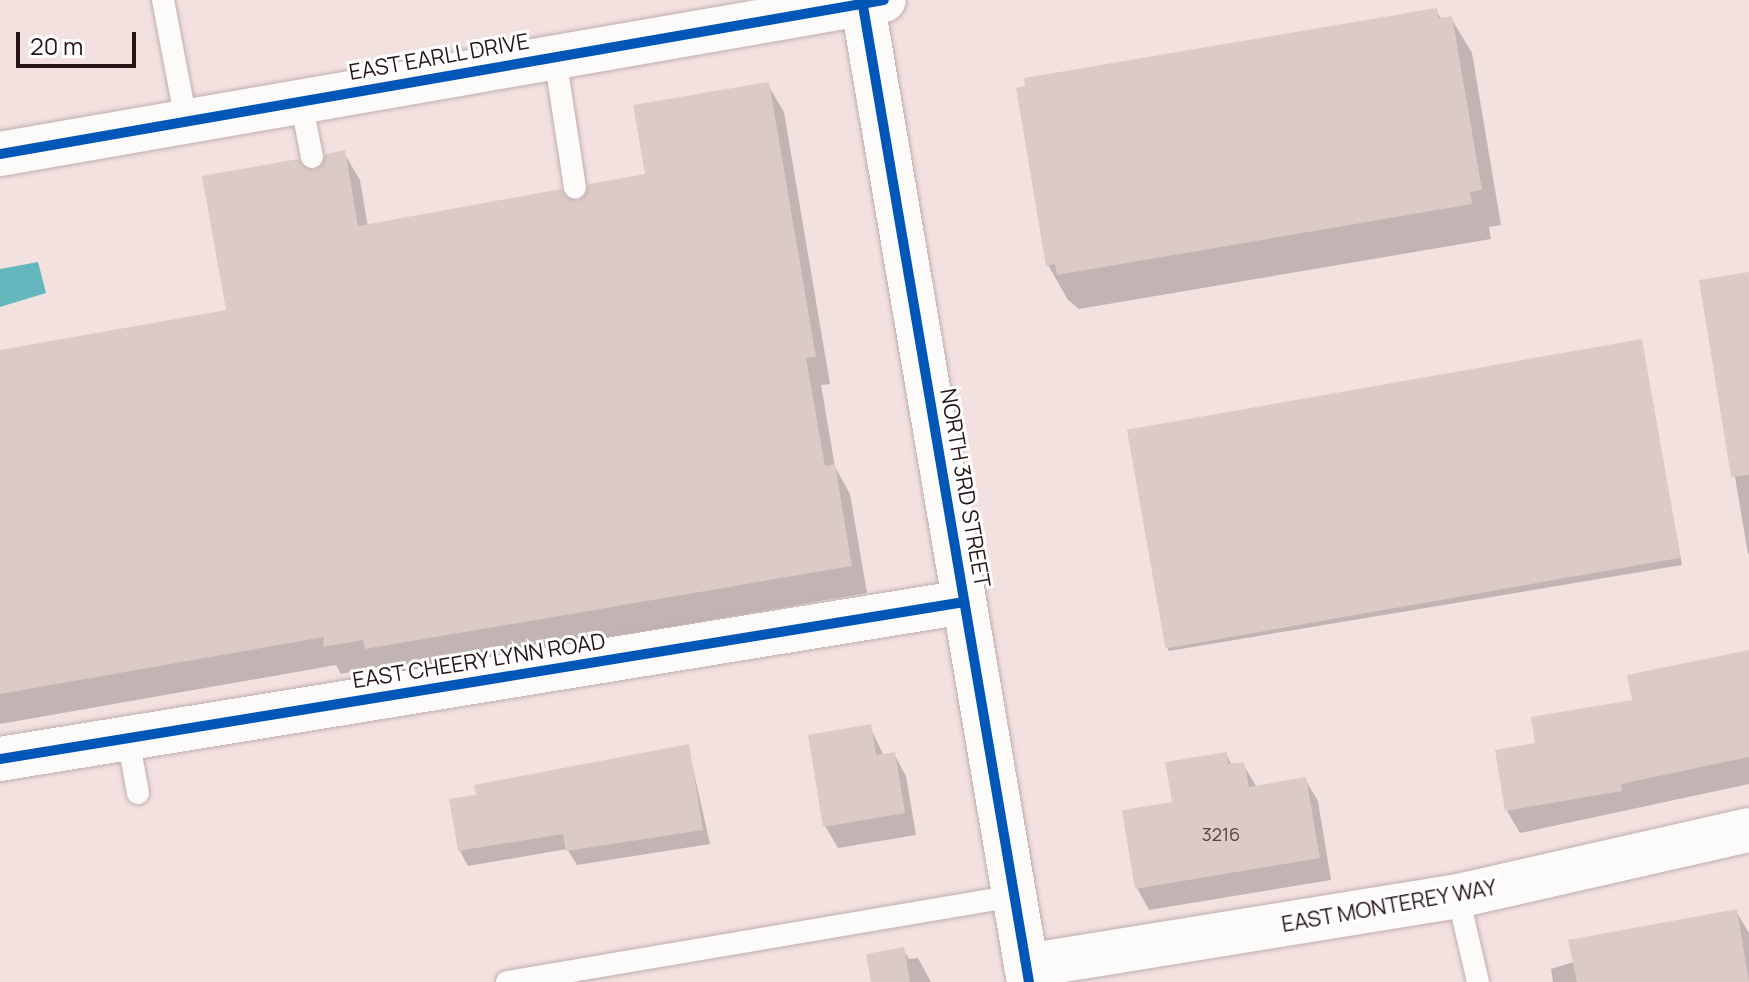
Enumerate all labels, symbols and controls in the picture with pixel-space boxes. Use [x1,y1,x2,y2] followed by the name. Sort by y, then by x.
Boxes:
[20,16,140,66] scale bar
[346,28,532,86] street label: EAST EARLL DRIVE
[30,29,83,62] text: 20 m
[935,387,995,589] street label: NORTH 3RD STREET
[350,628,608,694] street label: EAST CHEERY LYNN ROAD
[1202,823,1240,845] house number: 3216
[1279,874,1499,938] street label: EAST MONTEREY WAY

